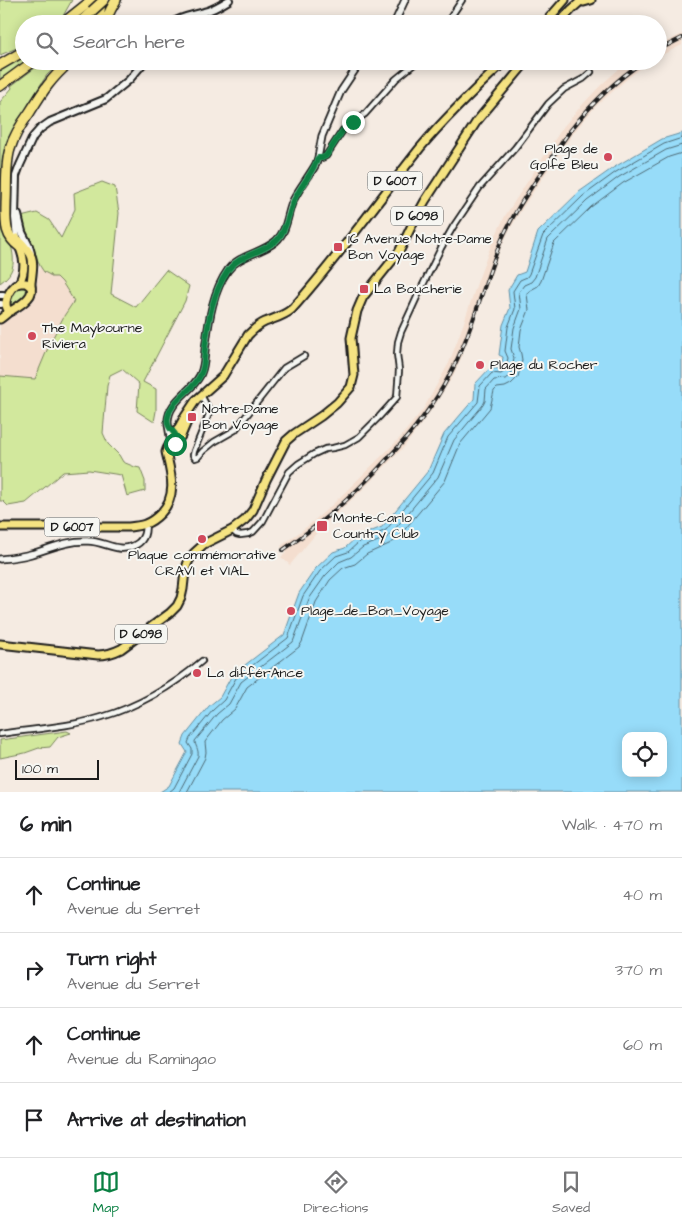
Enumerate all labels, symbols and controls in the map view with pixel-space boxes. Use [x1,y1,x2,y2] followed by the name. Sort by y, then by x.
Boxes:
[15,15,667,70] search box
[33,29,61,57] icon: search
[73,29,185,56] text: Search here
[342,111,365,134] route end
[530,139,598,175] place label: Plage de Golfe Bleu
[602,151,614,163] marker: Plage de Golfe Bleu
[368,172,422,190] road number: D 6007
[391,207,443,226] road number: D 6098
[348,229,492,265] place label: 16 Avenue Notre-Dame Bon Voyage
[332,241,344,253] marker: 16 Avenue Notre-Dame Bon Voyage
[374,279,463,299] place label: La Boucherie
[358,283,370,295] marker: La Boucherie
[42,318,143,354] place label: The Maybourne Riviera
[26,330,38,342] marker: The Maybourne Riviera
[490,355,598,375] place label: Plage du Rocher
[474,359,486,371] marker: Plage du Rocher
[202,399,279,435] place label: Notre-Dame Bon Voyage
[186,411,198,423] marker: Notre-Dame Bon Voyage
[164,433,187,456] route start
[333,508,419,544] place label: Monte-Carlo Country Club
[44,518,100,536] road number: D 6007
[315,519,329,533] marker: Monte-Carlo Country Club
[196,533,208,545] marker: Plaque commémorative CRAVI et VIAL
[128,545,276,581] place label: Plaque commémorative CRAVI et VIAL
[301,601,449,621] place label: Plage_de_Bon_Voyage
[285,605,297,617] marker: Plage_de_Bon_Voyage
[115,624,167,644] road number: D 6098
[207,663,303,683] place label: La différAnce
[191,667,203,679] marker: La différAnce
[622,732,667,777] map controls
[622,732,667,777] button: locate
[15,757,99,780] scale bar
[22,759,58,779] text: 100 m
[20,810,72,839] text: 6 min
[562,814,662,836] text: Walk · 470 m
[67,871,141,898] text: Continue
[20,881,48,909] icon: ahead
[622,884,662,906] text: 40 m
[67,898,200,920] text: Avenue du Serret
[67,946,156,973] text: Turn right
[20,956,48,984] icon: right
[615,959,662,981] text: 370 m
[67,973,200,995] text: Avenue du Serret
[67,1021,141,1048] text: Continue
[20,1031,48,1059] icon: ahead
[623,1034,662,1056] text: 60 m
[67,1048,216,1070] text: Avenue du Ramingao
[20,1106,48,1134] icon: arrive
[67,1107,246,1134] text: Arrive at destination
[92,1168,120,1218] tab: Map
[303,1168,368,1218] tab: Directions
[552,1168,590,1218] tab: Saved

